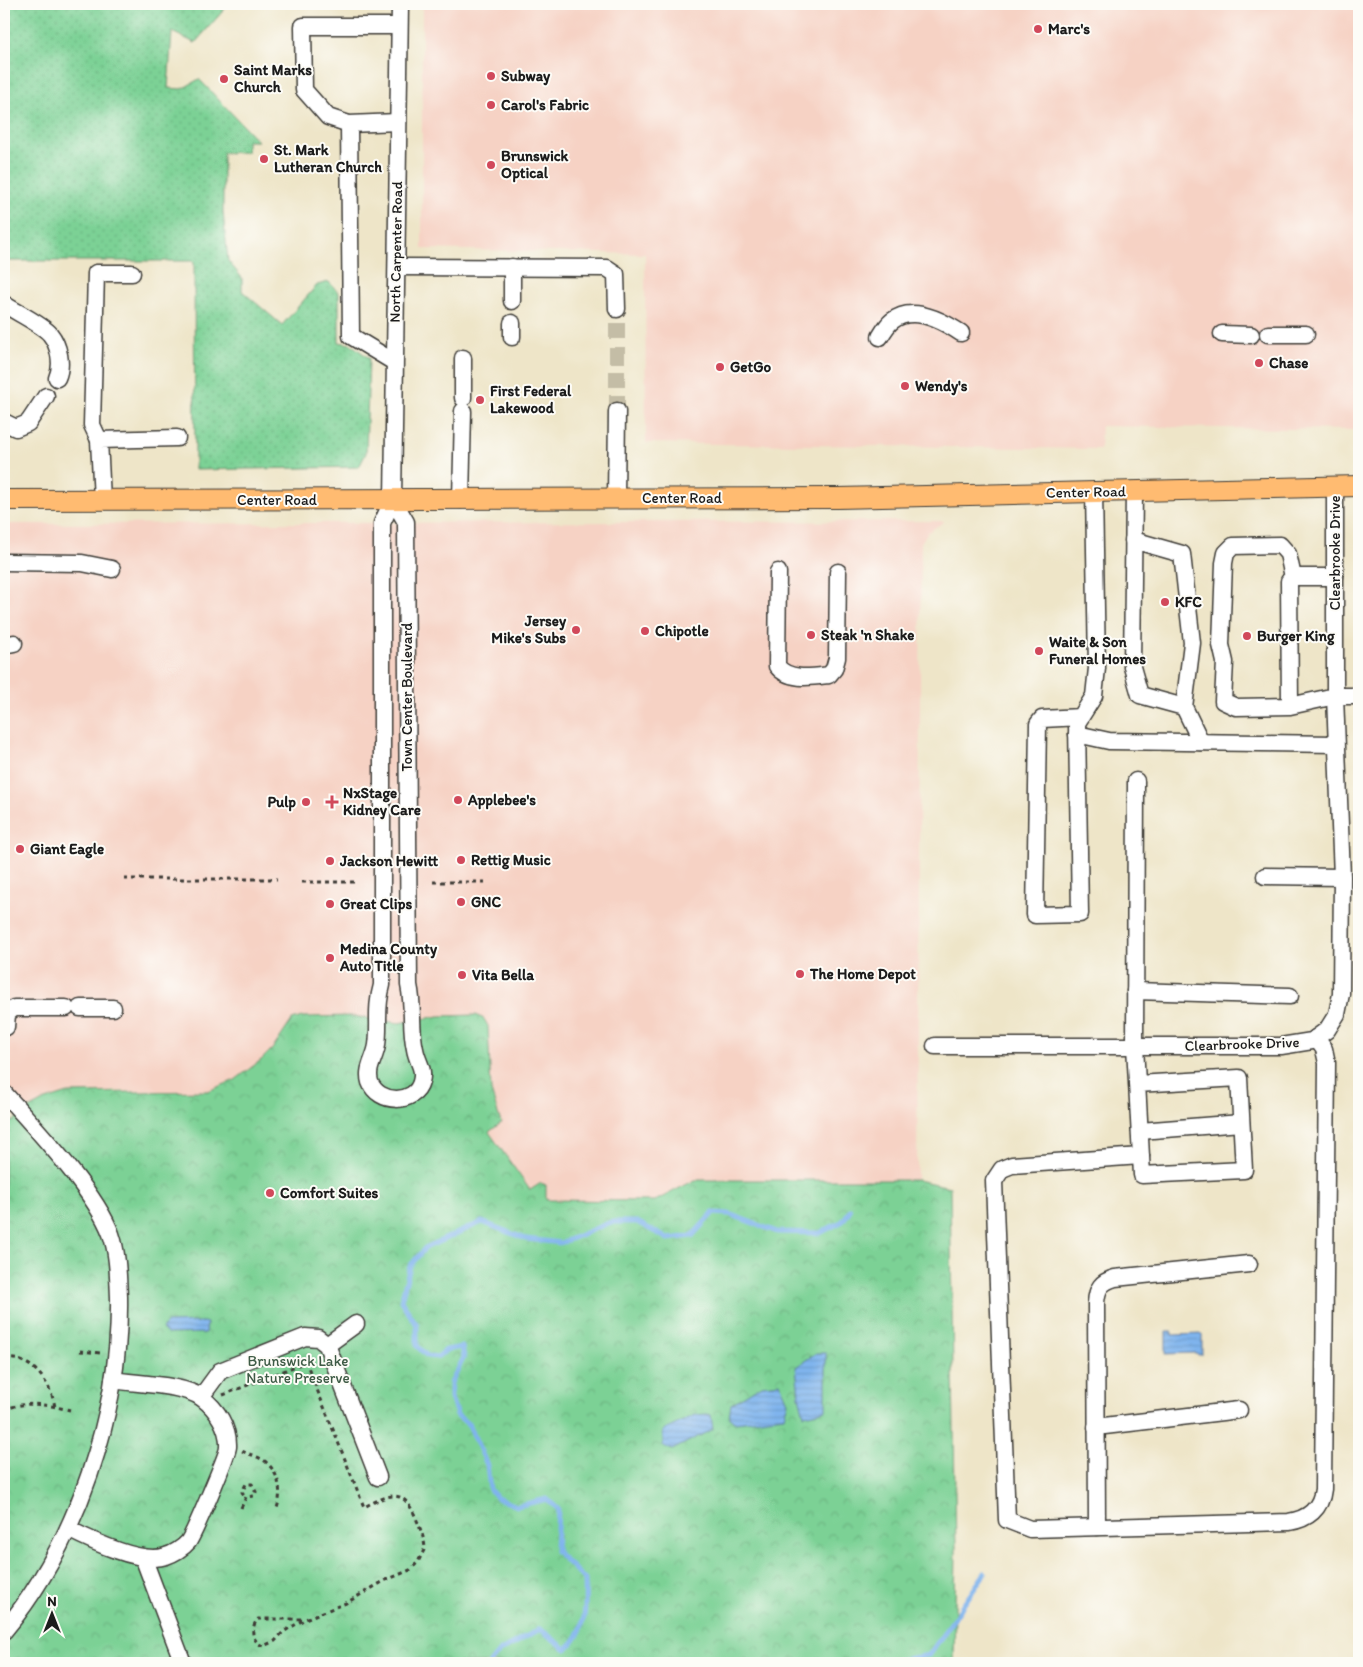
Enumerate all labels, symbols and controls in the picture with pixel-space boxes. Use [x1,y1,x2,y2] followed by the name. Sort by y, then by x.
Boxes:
[1048,20,1090,38] place label: Marc's
[1032,23,1044,35] marker: Marc's
[234,61,312,96] place label: Saint Marks Church
[501,67,551,86] place label: Subway
[485,70,497,82] marker: Subway
[218,73,230,85] marker: Saint Marks Church
[501,96,589,114] place label: Carol's Fabric
[485,99,497,111] marker: Carol's Fabric
[274,141,382,176] place label: St. Mark Lutheran Church
[501,147,569,183] place label: Brunswick Optical
[258,153,270,165] marker: St. Mark Lutheran Church
[485,159,497,171] marker: Brunswick Optical
[386,181,406,323] street label: North Carpenter Road
[1269,354,1308,372] place label: Chase
[1253,357,1265,369] marker: Chase
[730,358,771,376] place label: GetGo
[714,361,726,373] marker: GetGo
[915,377,968,396] place label: Wendy's
[899,380,911,392] marker: Wendy's
[490,382,572,417] place label: First Federal Lakewood
[474,394,486,406] marker: First Federal Lakewood
[1046,482,1127,502] street label: Center Road
[642,489,723,507] street label: Center Road
[237,491,318,509] street label: Center Road
[1326,495,1344,611] street label: Clearbrooke Drive
[1175,593,1202,611] place label: KFC
[1159,596,1171,608] marker: KFC
[491,612,567,647] place label: Jersey Mike's Subs
[655,622,709,641] place label: Chipotle
[398,623,416,771] street label: Town Center Boulevard
[570,624,582,636] marker: Jersey Mike's Subs
[639,625,651,637] marker: Chipotle
[821,626,914,644] place label: Steak 'n Shake
[1257,627,1335,646] place label: Burger King
[805,629,817,641] marker: Steak 'n Shake
[1241,630,1253,642] marker: Burger King
[1049,633,1146,668] place label: Waite & Son Funeral Homes
[1033,645,1045,657] marker: Waite & Son Funeral Homes
[343,784,421,820] place label: NxStage Kidney Care
[467,791,536,810] place label: Applebee's
[267,793,297,812] place label: Pulp
[452,794,464,806] marker: Applebee's
[325,795,339,809] marker: NxStage Kidney Care
[300,796,312,808] marker: Pulp
[30,840,104,859] place label: Giant Eagle
[14,843,26,855] marker: Giant Eagle
[471,851,551,870] place label: Rettig Music
[339,852,438,870] place label: Jackson Hewitt
[455,854,467,866] marker: Rettig Music
[324,855,336,867] marker: Jackson Hewitt
[471,893,501,911] place label: GNC
[340,895,412,914] place label: Great Clips
[455,896,467,908] marker: GNC
[324,898,336,910] marker: Great Clips
[339,940,438,975] place label: Medina County Auto Title
[324,952,336,964] marker: Medina County Auto Title
[809,965,916,984] place label: The Home Depot
[472,966,534,984] place label: Vita Bella
[794,968,806,980] marker: The Home Depot
[456,969,468,981] marker: Vita Bella
[1184,1033,1300,1055] street label: Clearbrooke Drive
[280,1184,379,1202] place label: Comfort Suites
[264,1187,276,1199] marker: Comfort Suites
[246,1352,350,1387] park label: Brunswick Lake Nature Preserve
[28,1590,78,1640] north arrow
[47,1593,57,1610] text: N

